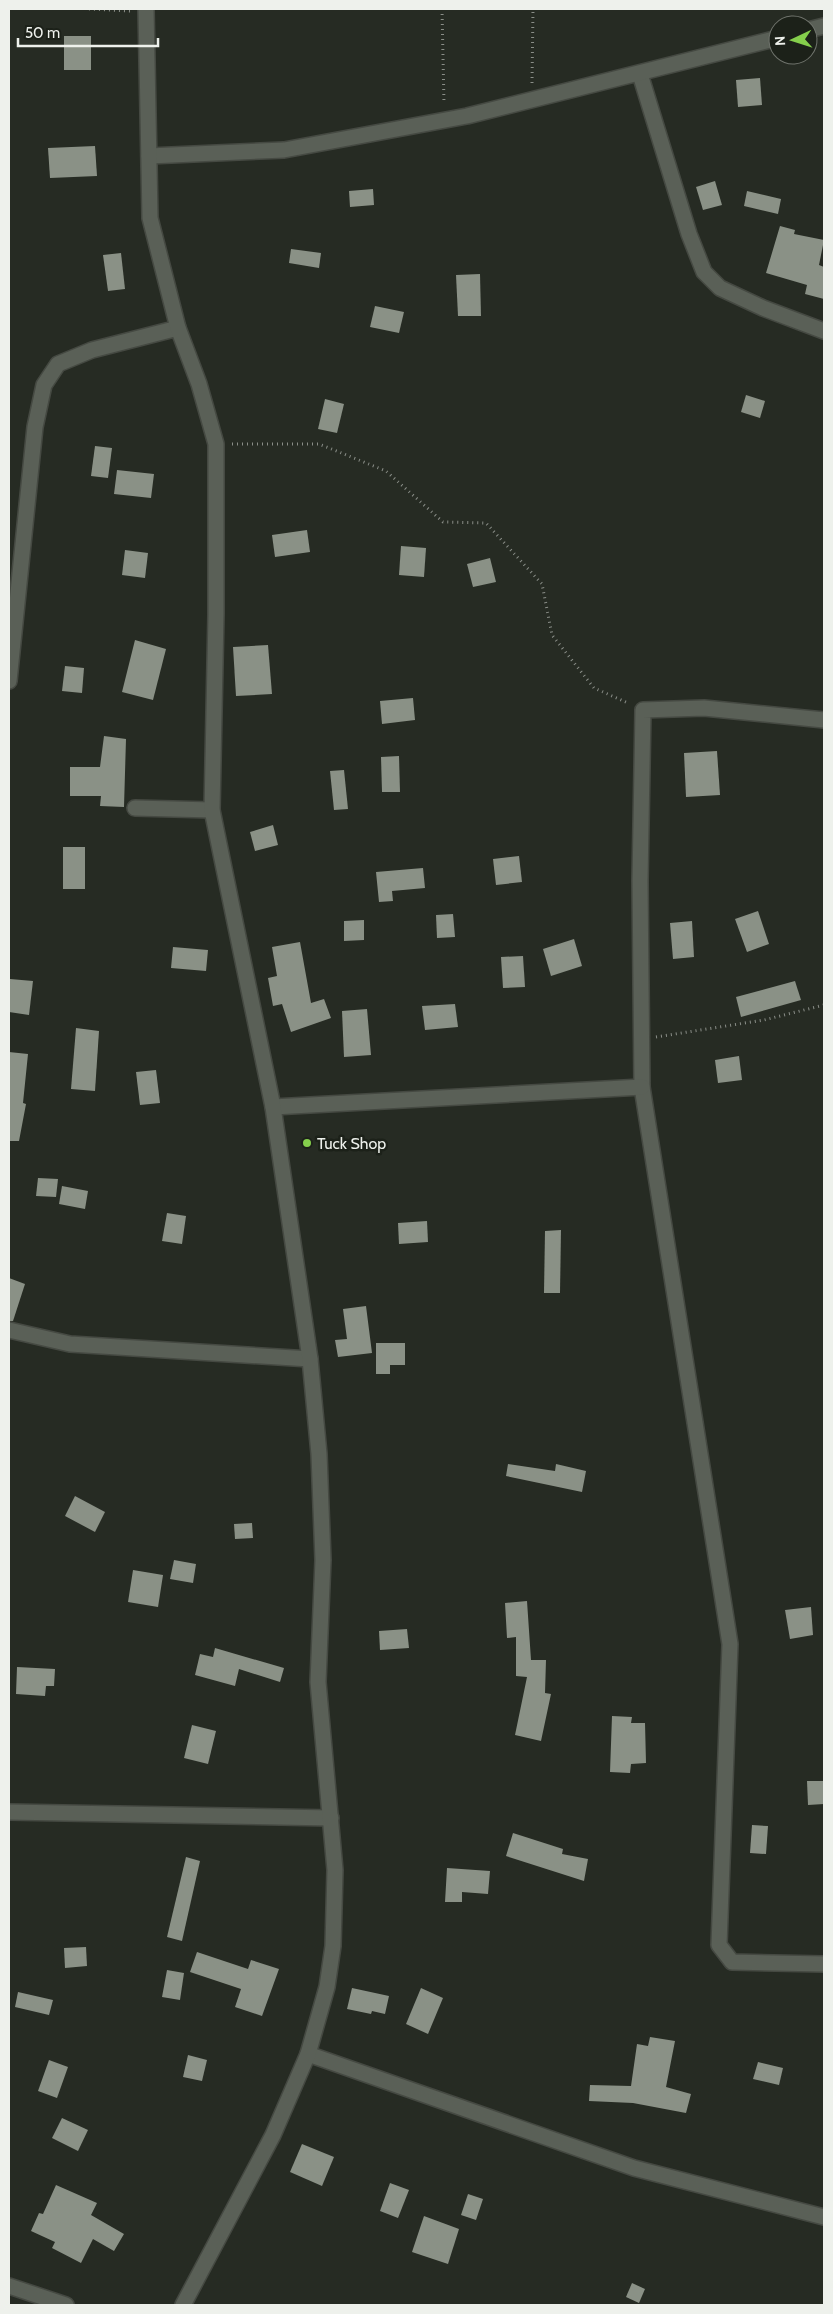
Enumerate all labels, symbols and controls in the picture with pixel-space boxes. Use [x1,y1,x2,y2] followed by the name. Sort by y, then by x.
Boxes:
[18,15,158,47] scale bar
[768,15,818,65] north arrow
[25,24,60,42] text: 50 m
[771,35,789,46] text: N
[317,1134,386,1153] place label: Tuck Shop
[301,1137,313,1149] marker: Tuck Shop

